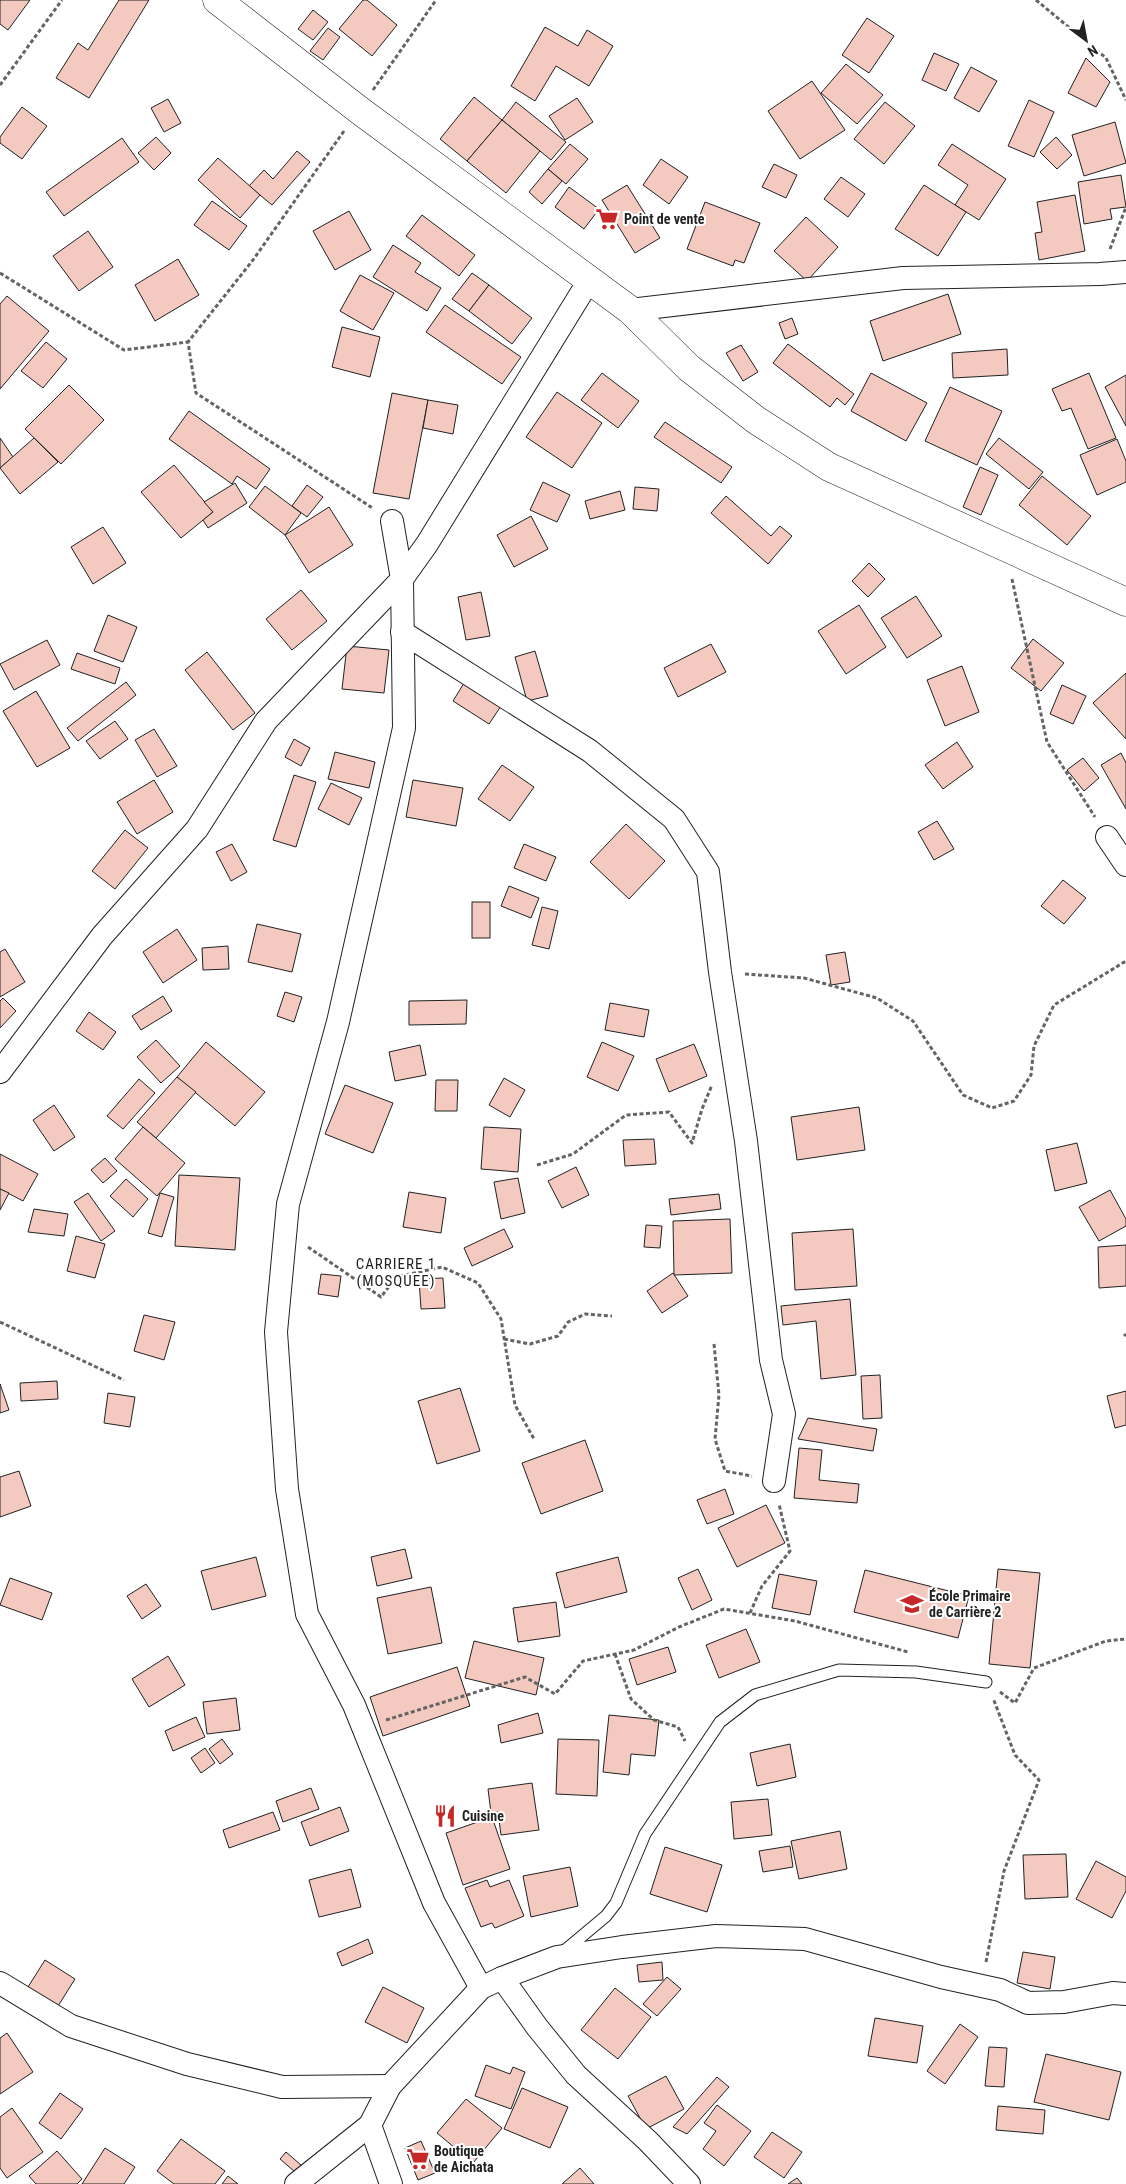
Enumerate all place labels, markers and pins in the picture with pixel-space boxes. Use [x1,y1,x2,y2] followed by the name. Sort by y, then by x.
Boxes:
[594,206,620,232] supermarket icon: Point de vente
[624,211,705,227] place label: Point de vente
[929,1587,1011,1620] place label: École Primaire de Carrière 2
[899,1591,925,1617] school or university icon: École Primaire de Carrière 2
[432,1803,458,1829] restaurant icon: Cuisine
[462,1808,504,1824] place label: Cuisine
[434,2143,494,2175] place label: Boutique de Aichata
[405,2146,431,2172] supermarket icon: Boutique de Aichata

